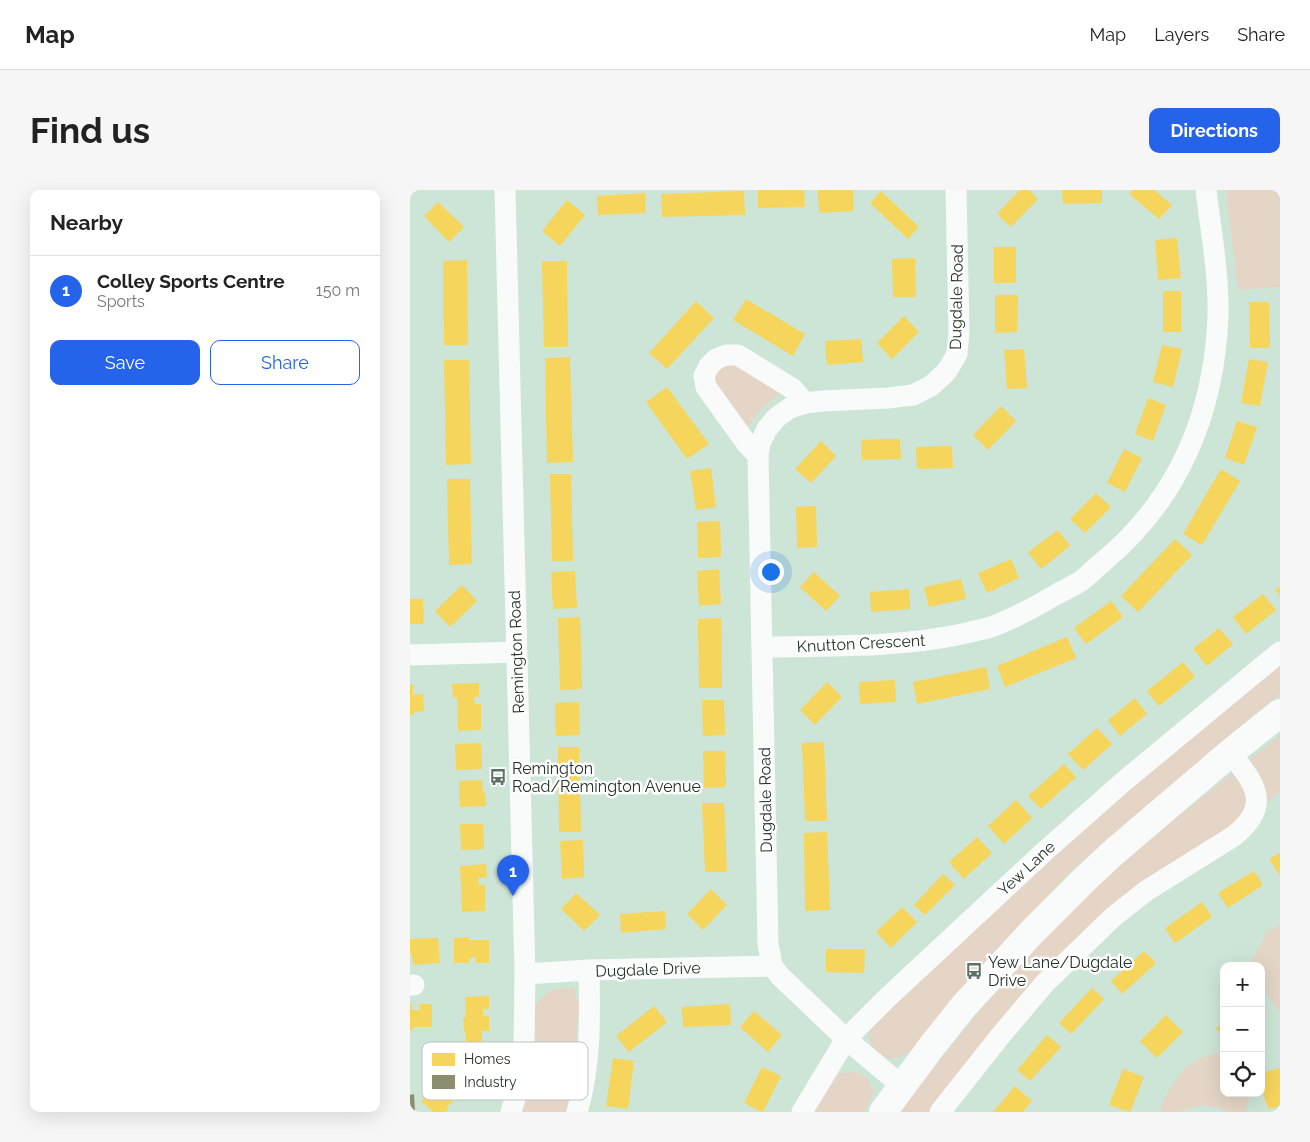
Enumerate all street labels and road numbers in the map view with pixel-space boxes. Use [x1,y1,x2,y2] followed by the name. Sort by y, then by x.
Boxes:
[946,244,967,350] street label: Dugdale Road
[505,590,528,714] street label: Remington Road
[796,631,926,656] street label: Knutton Crescent
[755,747,776,853] street label: Dugdale Road
[994,837,1059,900] street label: Yew Lane
[595,958,701,981] street label: Dugdale Drive

